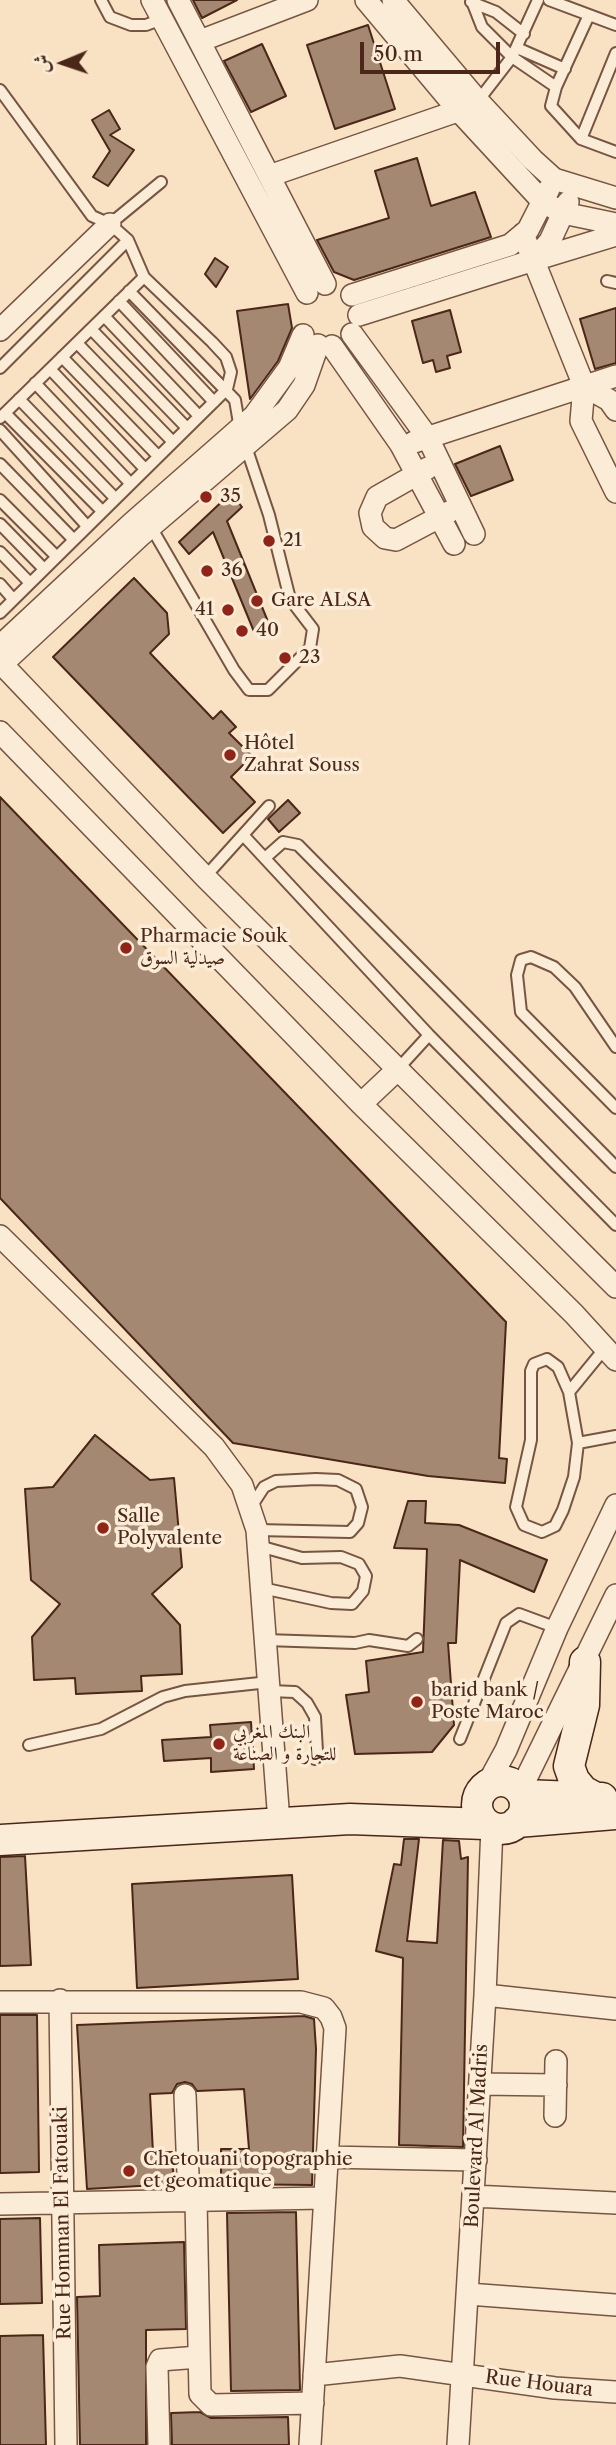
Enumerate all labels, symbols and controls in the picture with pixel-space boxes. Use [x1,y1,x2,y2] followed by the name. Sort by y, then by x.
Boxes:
[28,28,98,98] north arrow
[364,28,504,72] scale bar
[373,41,423,66] text: 50 m
[30,54,53,74] text: ش
[220,486,241,508] place label: 35
[198,489,214,505] marker: 35
[283,530,302,552] place label: 21
[261,533,277,549] marker: 21
[221,560,243,582] place label: 36
[199,563,215,579] marker: 36
[271,590,371,612] place label: Gare ALSA
[249,593,265,609] marker: Gare ALSA
[195,599,214,621] place label: 41
[220,602,236,618] marker: 41
[256,620,279,642] place label: 40
[234,623,250,639] marker: 40
[299,647,320,669] place label: 23
[277,650,293,666] marker: 23
[244,733,360,777] place label: Hôtel Zahrat Souss
[222,747,238,763] marker: Hôtel Zahrat Souss
[140,926,287,970] place label: Pharmacie Souk صيدلية السوق
[118,940,134,956] marker: Pharmacie Souk صيدلية السوق
[117,1506,222,1550] place label: Salle Polyvalente
[95,1520,111,1536] marker: Salle Polyvalente
[431,1680,544,1724] place label: barid bank / Poste Maroc
[409,1694,425,1710] marker: barid bank / Poste Maroc
[233,1722,336,1766] place label: البنك المغربي للتجارة و الصناعة
[211,1736,227,1752] marker: البنك المغربي للتجارة و الصناعة
[461,2043,493,2229] street label: Boulevard Al Madris
[50,2106,76,2340] street label: Rue Homman El Fatouaki
[143,2149,353,2193] place label: Chetouani topographie et geomatique
[121,2163,137,2179] marker: Chetouani topographie et geomatique
[484,2366,594,2402] street label: Rue Houara

